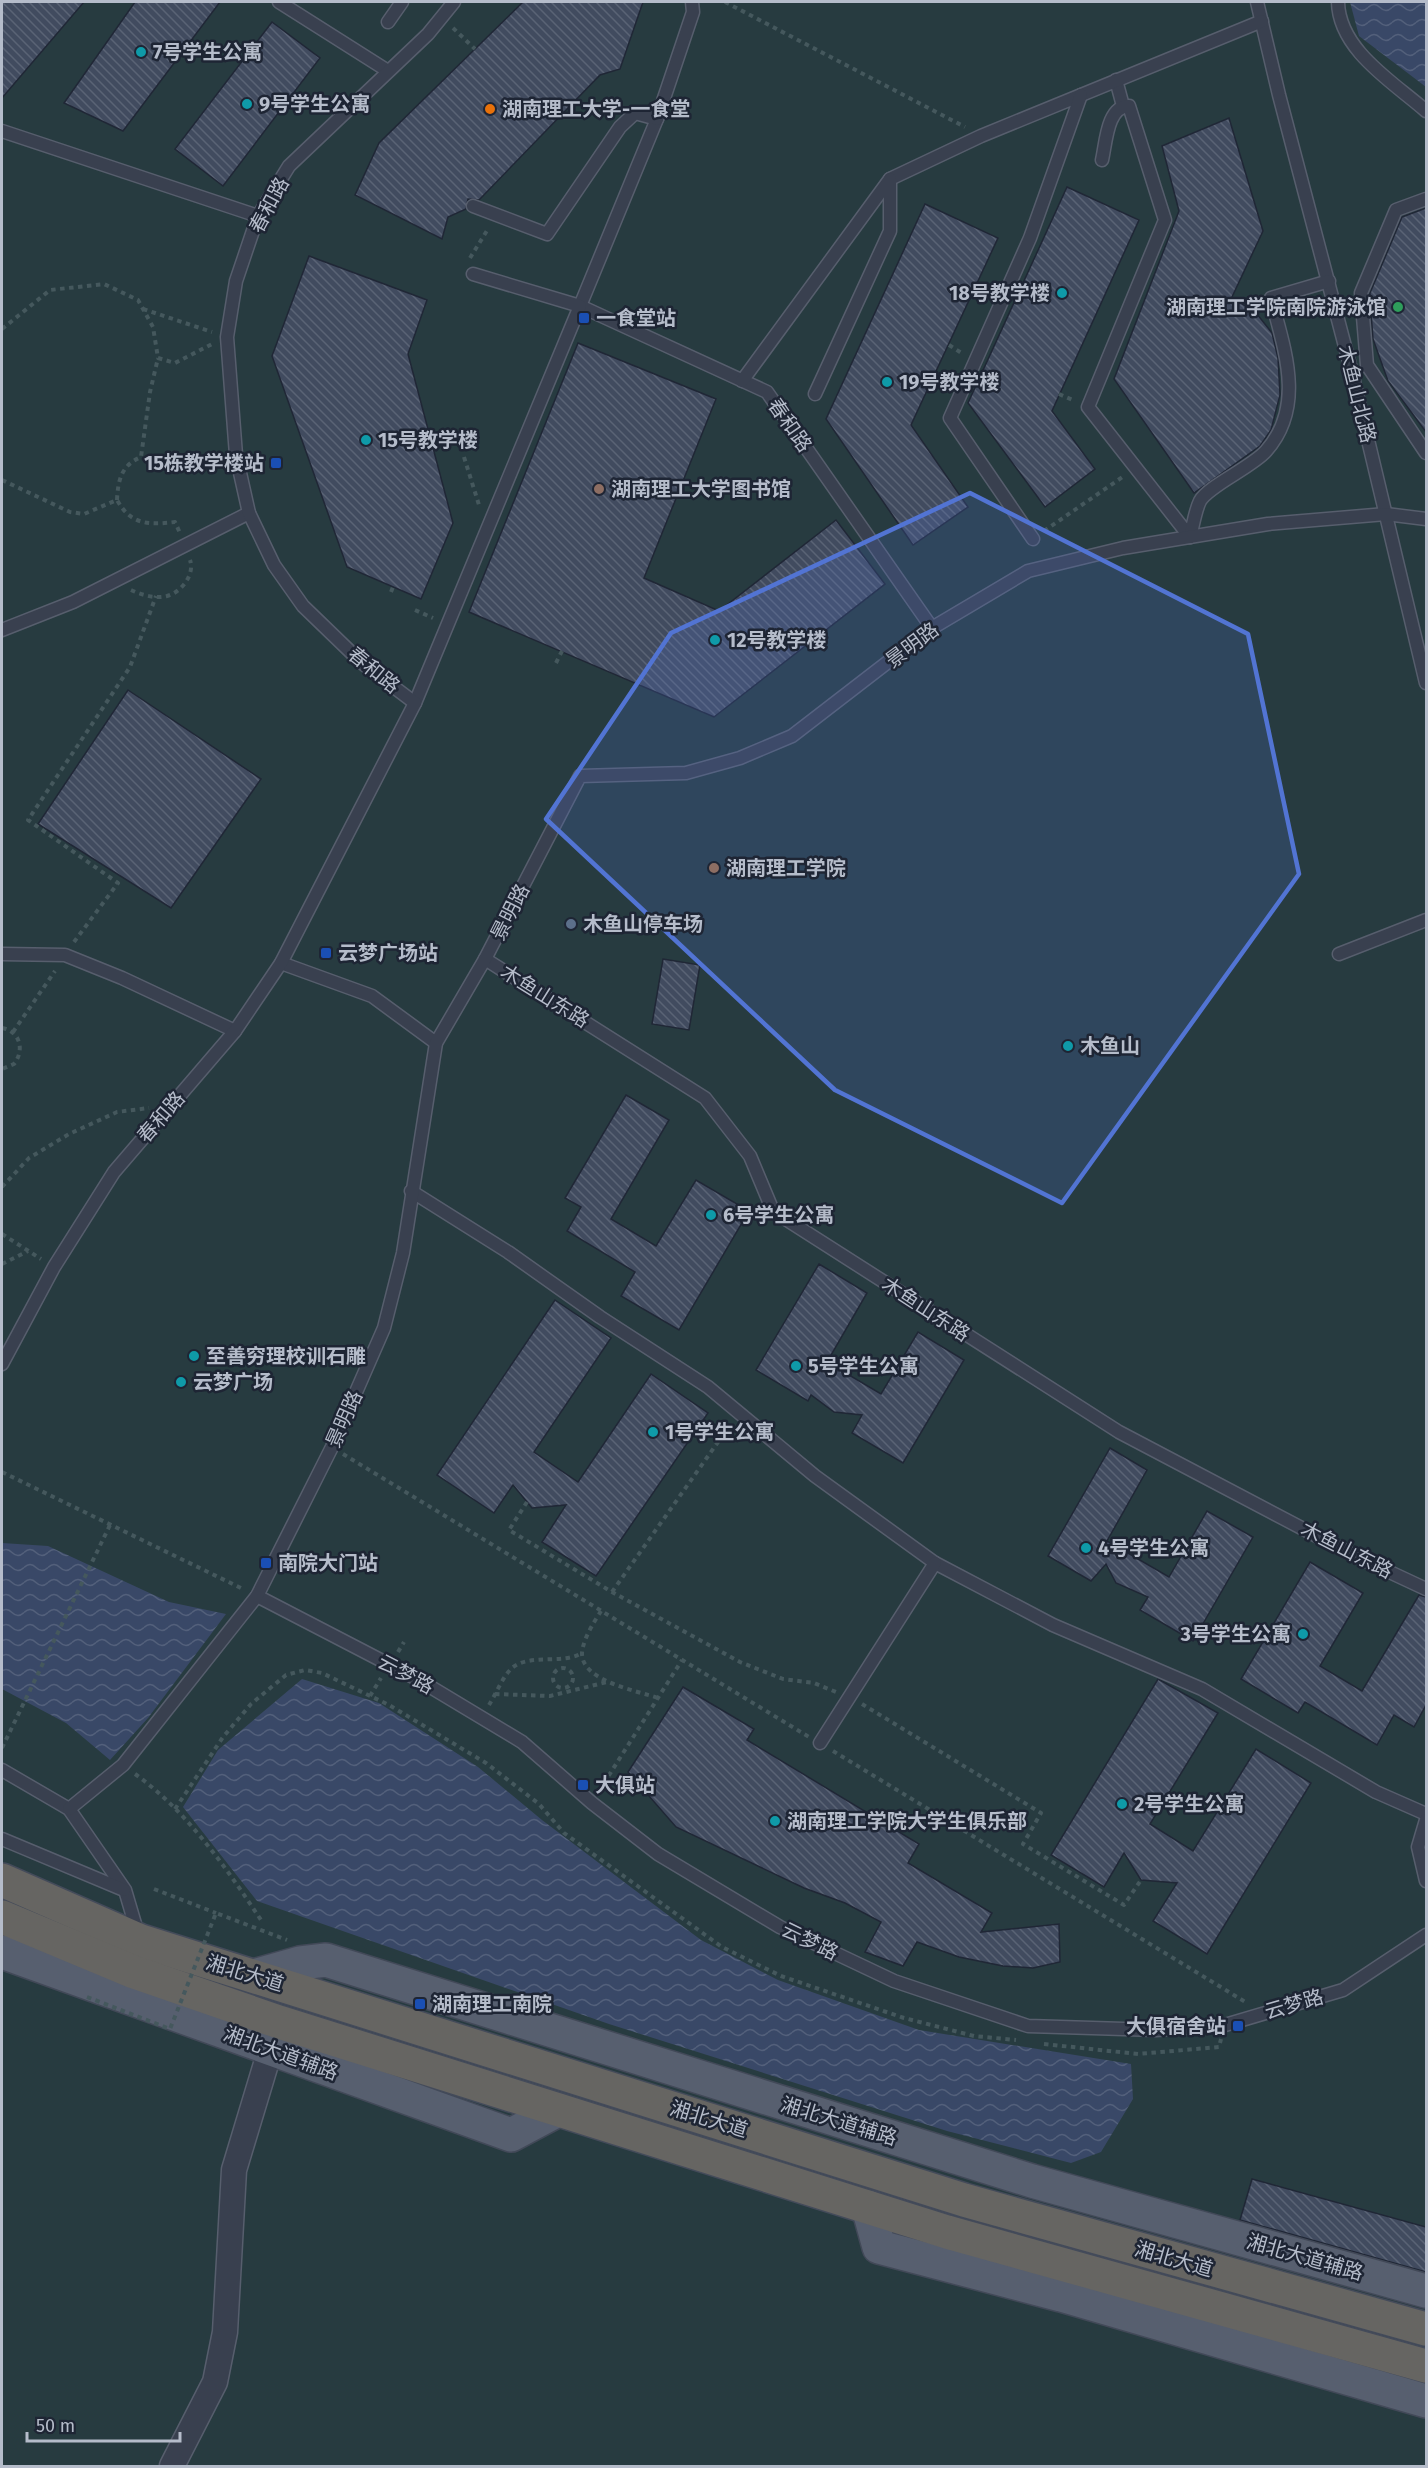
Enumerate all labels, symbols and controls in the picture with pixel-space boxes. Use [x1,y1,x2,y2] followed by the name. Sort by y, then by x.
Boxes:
[153,40,262,64] place label: 7号学生公寓
[134,45,148,59] marker: 7号学生公寓
[259,92,370,116] place label: 9号学生公寓
[240,97,254,111] marker: 9号学生公寓
[502,97,690,121] place label: 湖南理工大学-一食堂
[483,102,497,116] marker: 湖南理工大学-一食堂
[244,173,294,237] street label: 春和路
[949,281,1050,305] place label: 18号教学楼
[1055,286,1069,300] marker: 18号教学楼
[1166,295,1386,319] place label: 湖南理工学院南院游泳馆
[1391,300,1405,314] marker: 湖南理工学院南院游泳馆
[596,306,676,330] place label: 一食堂站
[577,311,591,325] marker: 一食堂站
[1333,343,1381,445] street label: 木鱼山北路
[899,370,999,394] place label: 19号教学楼
[880,375,894,389] marker: 19号教学楼
[763,394,817,456] street label: 春和路
[378,428,478,452] place label: 15号教学楼
[359,433,373,447] marker: 15号教学楼
[144,451,264,475] place label: 15栋教学楼站
[269,456,283,470] marker: 15栋教学楼站
[611,477,791,501] place label: 湖南理工大学图书馆
[592,482,606,496] marker: 湖南理工大学图书馆
[881,617,943,673] street label: 景明路
[727,628,827,652] place label: 12号教学楼
[708,633,722,647] marker: 12号教学楼
[343,642,405,698] street label: 春和路
[726,856,846,880] place label: 湖南理工学院
[707,861,721,875] marker: 湖南理工学院
[486,880,534,944] street label: 景明路
[583,912,703,936] place label: 木鱼山停车场
[564,917,578,931] marker: 木鱼山停车场
[338,941,438,965] place label: 云梦广场站
[319,946,333,960] marker: 云梦广场站
[496,959,594,1033] street label: 木鱼山东路
[1080,1034,1140,1058] place label: 木鱼山
[1061,1039,1075,1053] marker: 木鱼山
[132,1086,190,1148] street label: 春和路
[723,1203,834,1227] place label: 6号学生公寓
[704,1208,718,1222] marker: 6号学生公寓
[878,1272,974,1346] street label: 木鱼山东路
[206,1344,366,1368] place label: 至善穷理校训石雕
[187,1349,201,1363] marker: 至善穷理校训石雕
[808,1354,919,1378] place label: 5号学生公寓
[789,1359,803,1373] marker: 5号学生公寓
[193,1370,273,1394] place label: 云梦广场
[174,1375,188,1389] marker: 云梦广场
[321,1387,367,1451] street label: 景明路
[665,1420,774,1444] place label: 1号学生公寓
[646,1425,660,1439] marker: 1号学生公寓
[1297,1517,1397,1583] street label: 木鱼山东路
[1098,1536,1209,1560] place label: 4号学生公寓
[1079,1541,1093,1555] marker: 4号学生公寓
[278,1551,378,1575] place label: 南院大门站
[259,1556,273,1570] marker: 南院大门站
[1180,1622,1291,1646] place label: 3号学生公寓
[1296,1627,1310,1641] marker: 3号学生公寓
[374,1649,438,1699] street label: 云梦路
[595,1773,655,1797] place label: 大俱站
[576,1778,590,1792] marker: 大俱站
[1134,1792,1244,1816] place label: 2号学生公寓
[1115,1797,1129,1811] marker: 2号学生公寓
[787,1809,1027,1833] place label: 湖南理工学院大学生俱乐部
[768,1814,782,1828] marker: 湖南理工学院大学生俱乐部
[778,1917,842,1965] street label: 云梦路
[203,1950,287,1996] street label: 湘北大道
[1262,1984,1326,2024] street label: 云梦路
[432,1992,552,2016] place label: 湖南理工南院
[413,1997,427,2011] marker: 湖南理工南院
[1126,2014,1226,2038] place label: 大俱宿舍站
[1231,2019,1245,2033] marker: 大俱宿舍站
[221,2021,341,2085] street label: 湘北大道辅路
[778,2092,900,2150] street label: 湘北大道辅路
[667,2096,751,2142] street label: 湘北大道
[1244,2229,1366,2285] street label: 湘北大道辅路
[1132,2236,1216,2282] street label: 湘北大道
[27,2405,180,2443] scale bar
[36,2415,75,2437] text: 50 m

